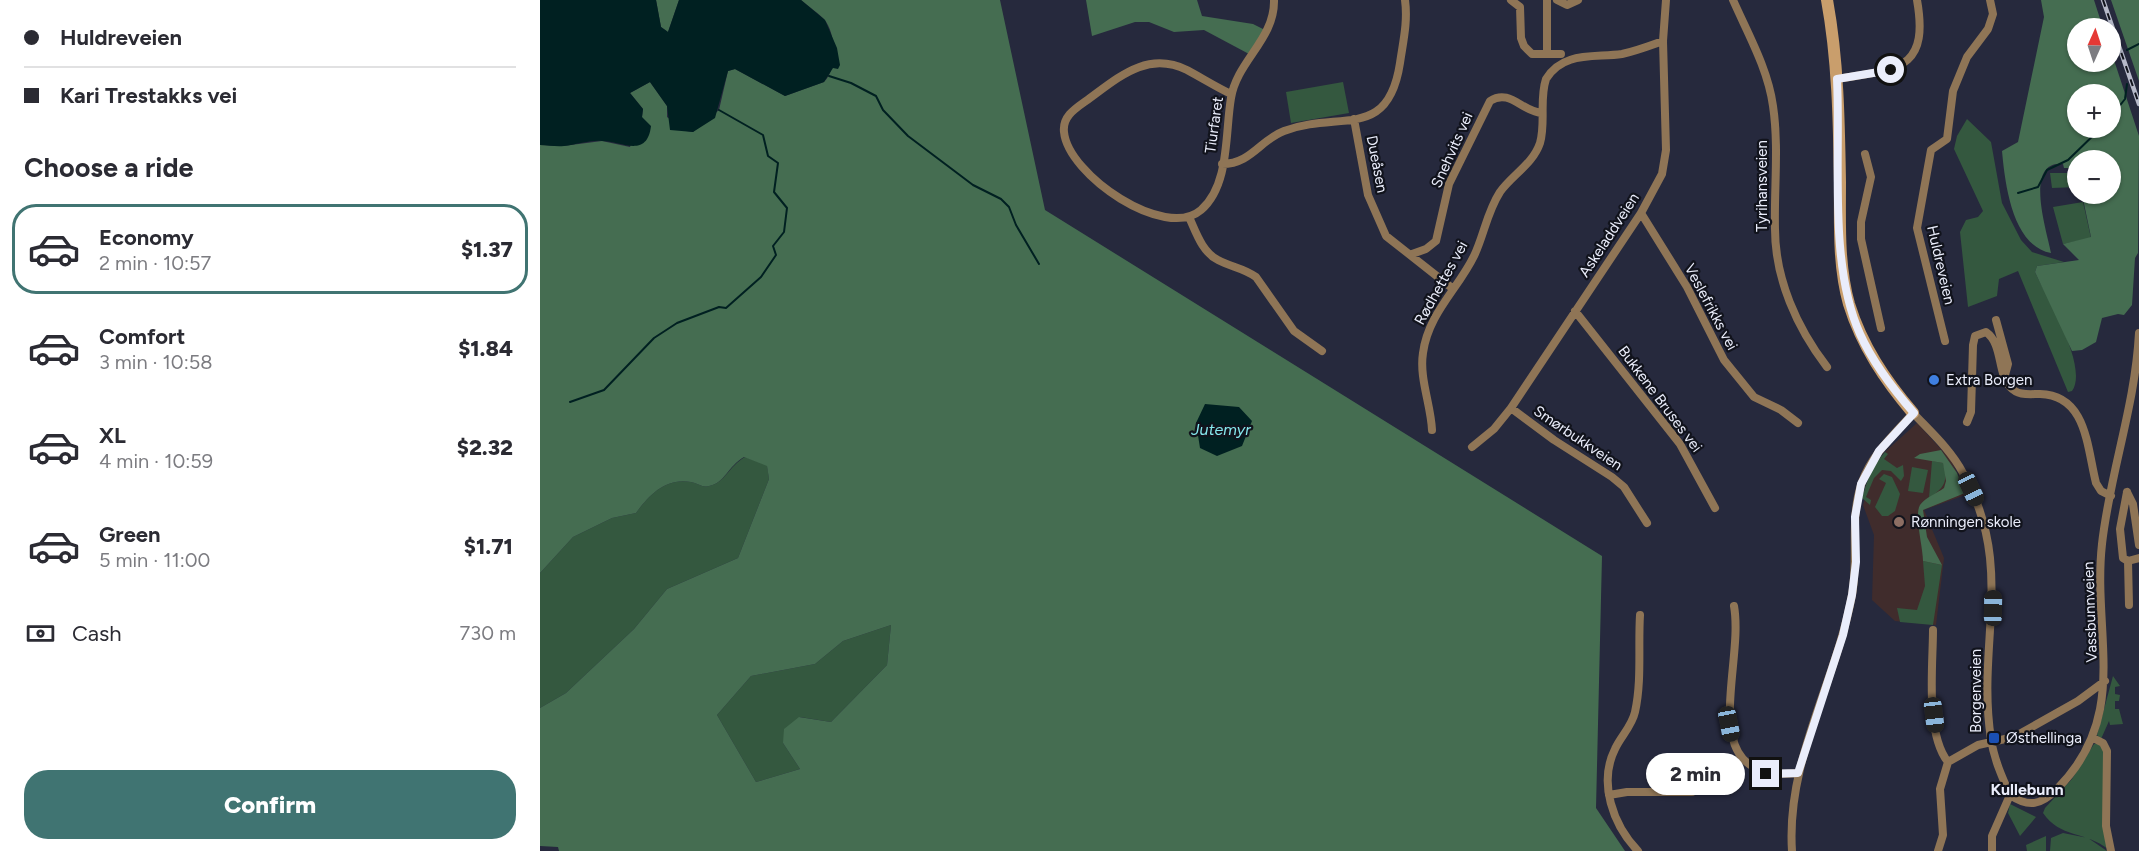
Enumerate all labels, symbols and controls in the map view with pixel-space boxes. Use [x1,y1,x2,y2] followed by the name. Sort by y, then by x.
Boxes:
[2067,18,2121,72] north arrow
[2067,18,2121,204] map controls
[60,24,182,51] text: Huldreveien
[1877,56,1904,83] route start
[60,82,237,109] text: Kari Trestakks vei
[2067,84,2121,138] button: +
[1201,95,1227,155] street label: Tiurfaret
[1427,109,1477,191] street label: Snehvits vei
[1363,134,1391,194] street label: Dueåsen
[1753,140,1771,232] street label: Tyrihansveien
[2067,150,2121,204] button: −
[24,151,193,184] text: Choose a ride
[1575,189,1643,281] street label: Askeladdveien
[27,222,81,276] icon: car
[99,224,194,251] text: Economy
[1923,224,1959,306] street label: Huldreveien
[461,236,513,263] text: $1.37
[1411,238,1471,328] street label: Rødhettes vei
[99,251,211,275] text: 2 min · 10:57
[1681,261,1741,353] street label: Veslefrikks vei
[27,321,81,375] icon: car
[99,323,185,350] text: Comfort
[458,335,513,362] text: $1.84
[1614,342,1706,456] street label: Bukkene Bruses vei
[99,350,213,374] text: 3 min · 10:58
[1946,371,2032,389] place label: Extra Borgen
[1927,373,1941,387] marker: Extra Borgen
[1530,402,1626,474] street label: Smørbukkveien
[27,420,81,474] icon: car
[1190,420,1251,439] water label: Jutemyr
[99,422,126,449] text: XL
[457,434,513,461] text: $2.32
[99,449,213,473] text: 4 min · 10:59
[1955,469,1987,509] car
[1911,513,2021,531] place label: Rønningen skole
[1892,515,1906,529] marker: Rønningen skole
[27,519,81,573] icon: car
[99,521,161,548] text: Green
[464,533,513,560] text: $1.71
[99,548,210,572] text: 5 min · 11:00
[2079,561,2101,663] street label: Vassbunnveien
[1984,590,2002,626] car
[24,617,57,650] icon: cash
[72,620,122,647] text: Cash
[460,621,516,645] text: 730 m
[1967,649,1985,733] street label: Borgenveien
[1923,696,1945,734] car
[1717,705,1741,743] car
[2006,729,2082,747] place label: Østhellinga
[1987,731,2001,745] marker: Østhellinga
[1646,753,1745,795] callout: 2 min
[1752,760,1779,787] route end
[1670,762,1721,786] text: 2 min
[24,770,516,839] button: Confirm
[1990,780,2064,799] district label: Kullebunn

